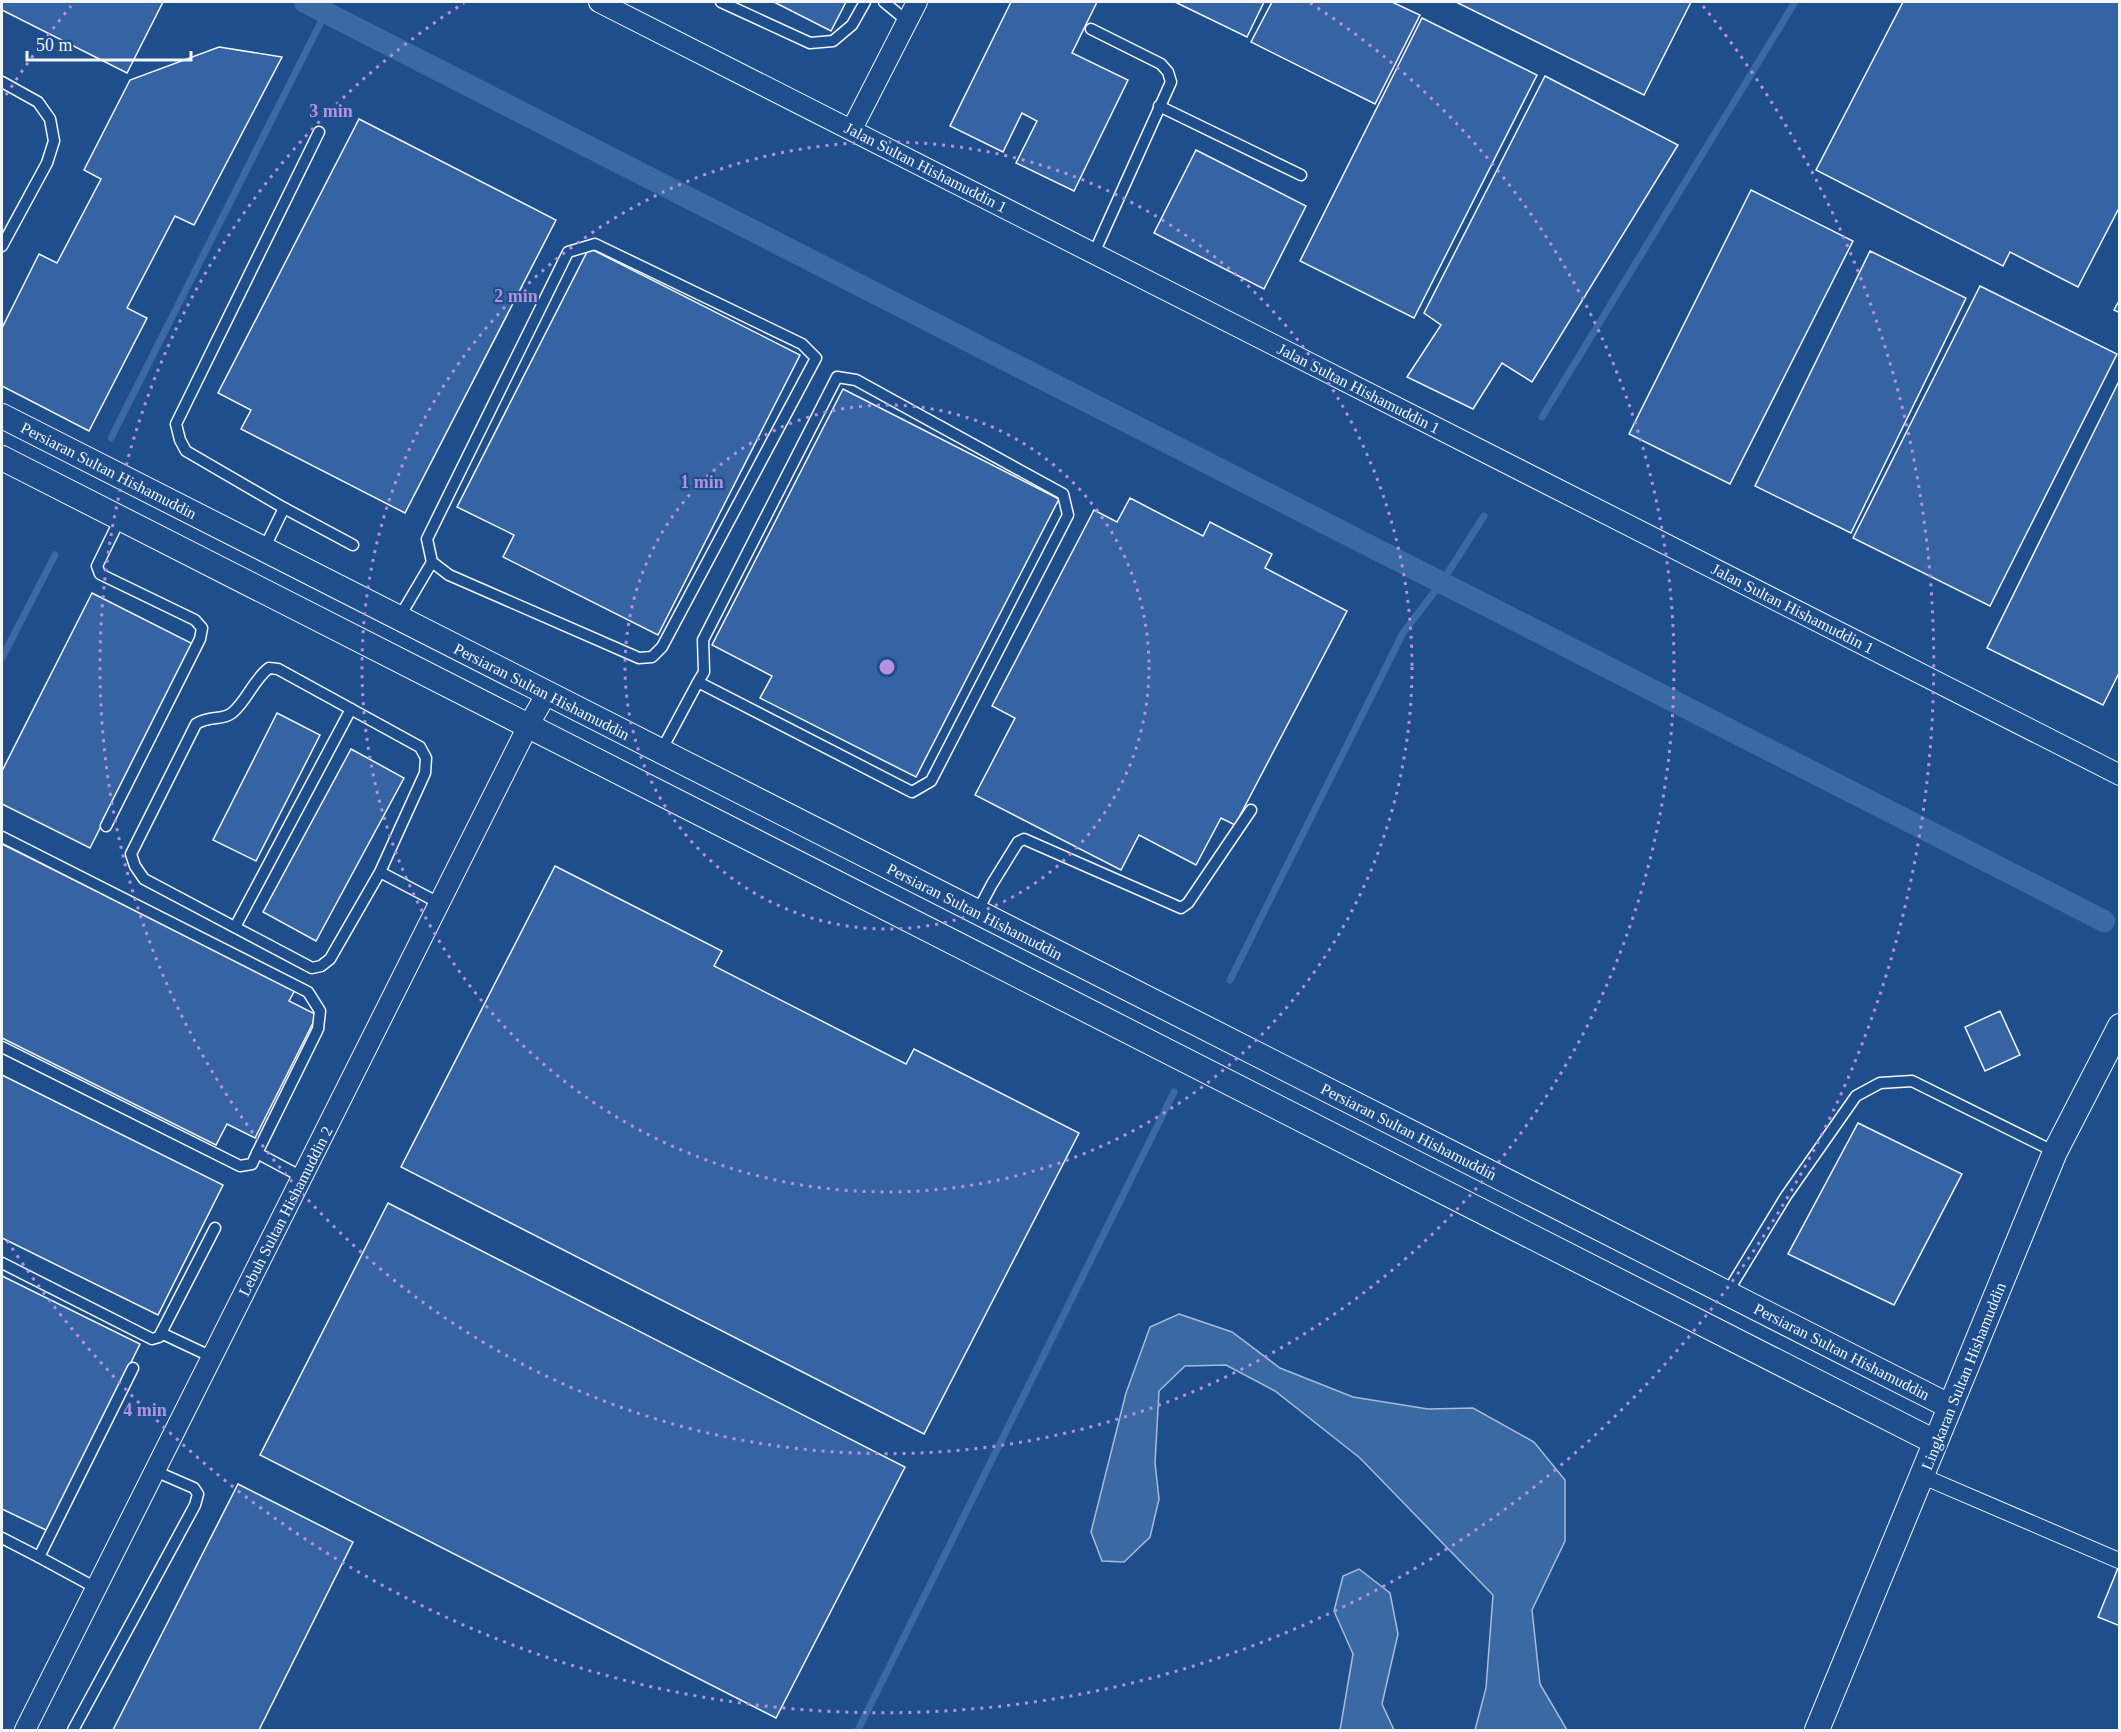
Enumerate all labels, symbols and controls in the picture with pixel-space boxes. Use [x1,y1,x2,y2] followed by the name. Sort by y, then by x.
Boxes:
[27,24,190,62] scale bar
[36,35,73,55] text: 50 m
[309,101,353,121] text: 3 min
[842,119,1010,216] street label: Jalan Sultan Hishamuddin 1
[494,286,538,306] text: 2 min
[1275,340,1443,437] street label: Jalan Sultan Hishamuddin 1
[18,419,199,522] street label: Persiaran Sultan Hishamuddin
[680,472,724,492] text: 1 min
[1709,560,1877,657] street label: Jalan Sultan Hishamuddin 1
[451,640,632,743] street label: Persiaran Sultan Hishamuddin
[877,657,897,677] centre of rings
[884,860,1065,963] street label: Persiaran Sultan Hishamuddin
[1318,1080,1499,1183] street label: Persiaran Sultan Hishamuddin
[235,1124,336,1299] street label: Lebuh Sultan Hishamuddin 2
[1918,1280,2010,1473] street label: Lingkaran Sultan Hishamuddin
[1751,1300,1932,1403] street label: Persiaran Sultan Hishamuddin
[123,1400,167,1420] text: 4 min

